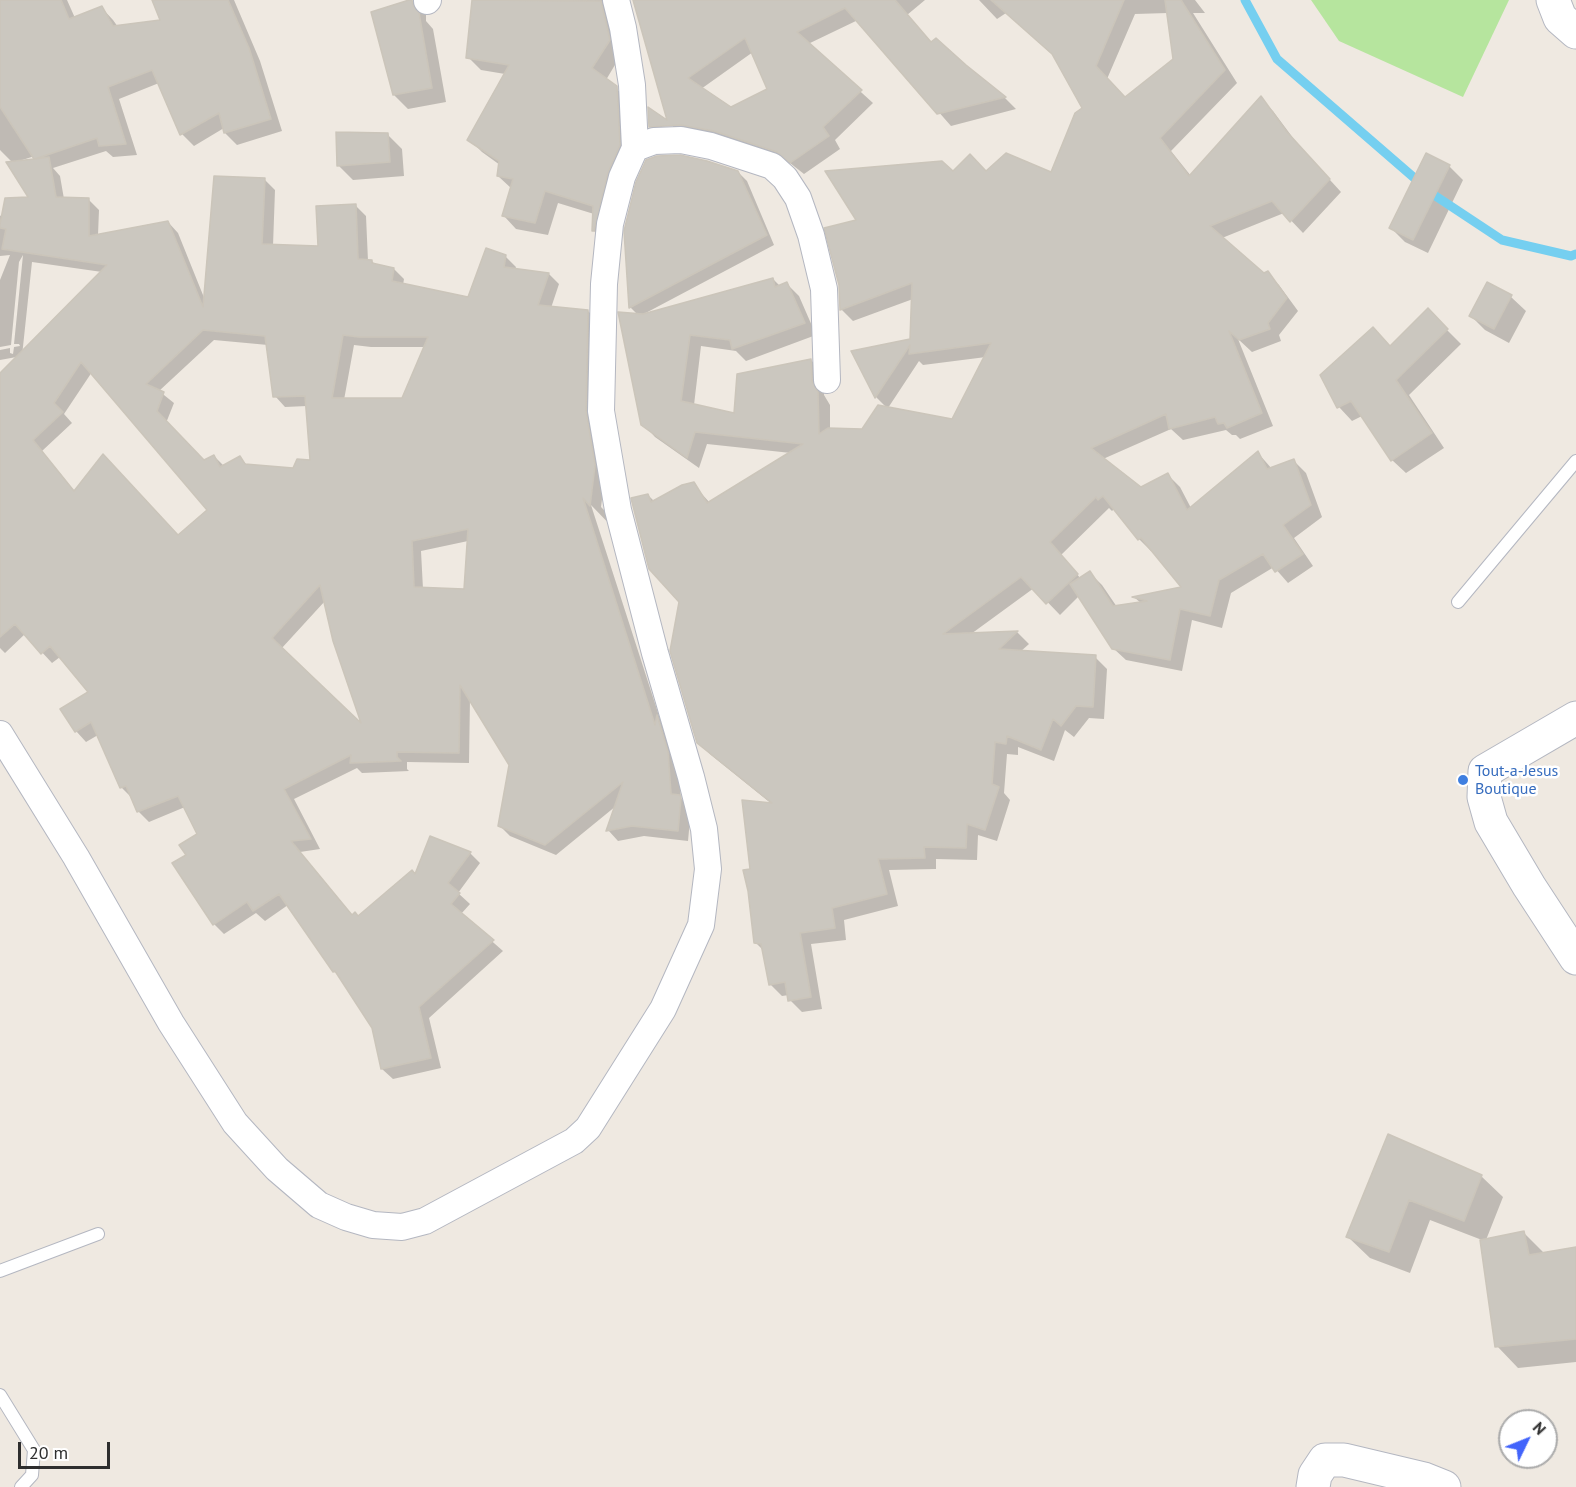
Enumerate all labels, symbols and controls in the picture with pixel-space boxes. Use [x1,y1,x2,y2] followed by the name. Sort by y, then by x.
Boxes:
[1475,761,1558,799] place label: Tout-a-Jesus Boutique
[1456,773,1470,787] marker: Tout-a-Jesus Boutique
[1498,1409,1558,1469] north arrow
[1529,1417,1551,1439] text: N
[21,1430,112,1468] scale bar
[29,1441,68,1464] text: 20 m

